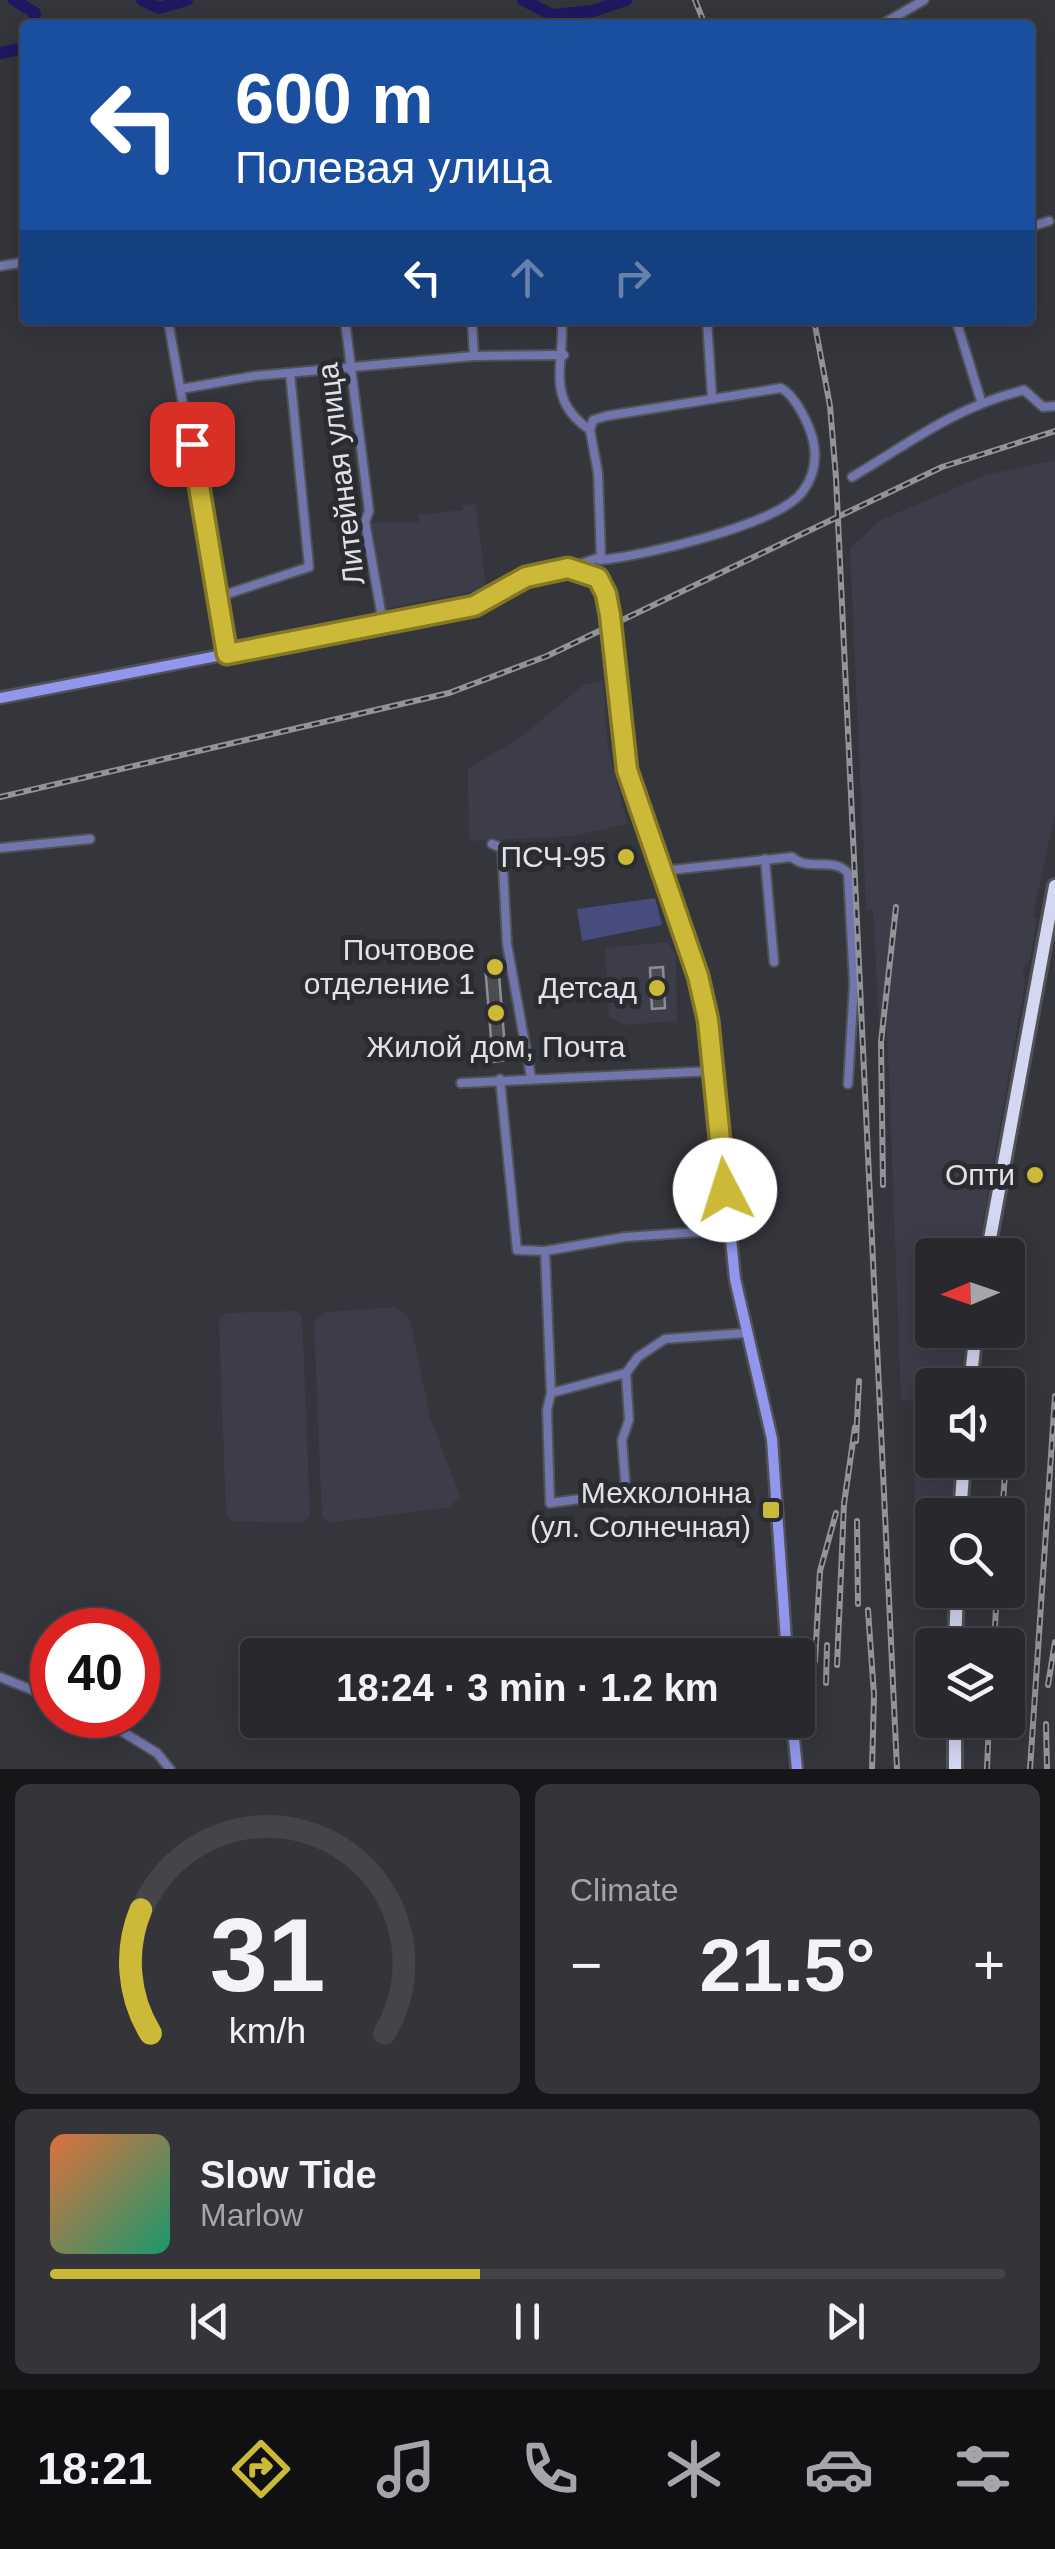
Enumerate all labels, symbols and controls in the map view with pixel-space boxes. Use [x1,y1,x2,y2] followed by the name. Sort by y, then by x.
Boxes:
[70,60,200,190] icon: left
[235,60,433,138] text: 600 m
[235,142,552,193] text: Полевая улица
[395,250,450,305] icon: left
[500,250,555,305] icon: ahead
[605,250,660,305] icon: right
[310,361,371,587] street label: Литейная улица
[150,402,235,487] pin
[165,417,220,472] icon: arrive
[500,840,606,873] place label: ПСЧ-95
[615,846,637,868] marker: ПСЧ-95
[304,933,475,1000] place label: Почтовое отделение 1
[484,956,506,978] marker: Почтовое отделение 1
[538,971,637,1004] place label: Детсад
[646,977,668,999] marker: Детсад
[485,1002,507,1024] marker: Жилой дом, Почта
[367,1030,626,1063] place label: Жилой дом, Почта
[673,1138,777,1242] position arrow
[945,1158,1015,1191] place label: Опти
[1024,1164,1046,1186] marker: Опти
[915,1238,1025,1348] north arrow
[915,1238,1025,1738] map controls
[915,1368,1025,1478] button: sound
[530,1476,751,1543] place label: Мехколонна (ул. Солнечная)
[915,1498,1025,1608] button: search
[760,1499,782,1521] marker: Мехколонна (ул. Солнечная)
[30,1608,160,1738] speed limit sign: 40
[915,1628,1025,1738] button: layers
[336,1667,719,1709] text: 18:24 · 3 min · 1.2 km
[570,1872,678,1908] text: Climate
[210,1897,325,2013] text: 31
[700,1923,875,2007] text: 21.5°
[570,1934,602,1996] text: −
[973,1934,1005,1996] text: +
[229,2011,306,2051] text: km/h
[200,2154,377,2196] text: Slow Tide
[200,2197,303,2233] text: Marlow
[182,2294,237,2349] icon: previous
[500,2294,555,2349] icon: pause
[818,2294,873,2349] icon: next
[226,2434,296,2504] icon: directions
[371,2434,441,2504] icon: music
[515,2434,585,2504] icon: phone
[659,2434,729,2504] icon: climate
[804,2434,874,2504] icon: car
[948,2434,1018,2504] icon: filters
[37,2443,152,2494] text: 18:21

